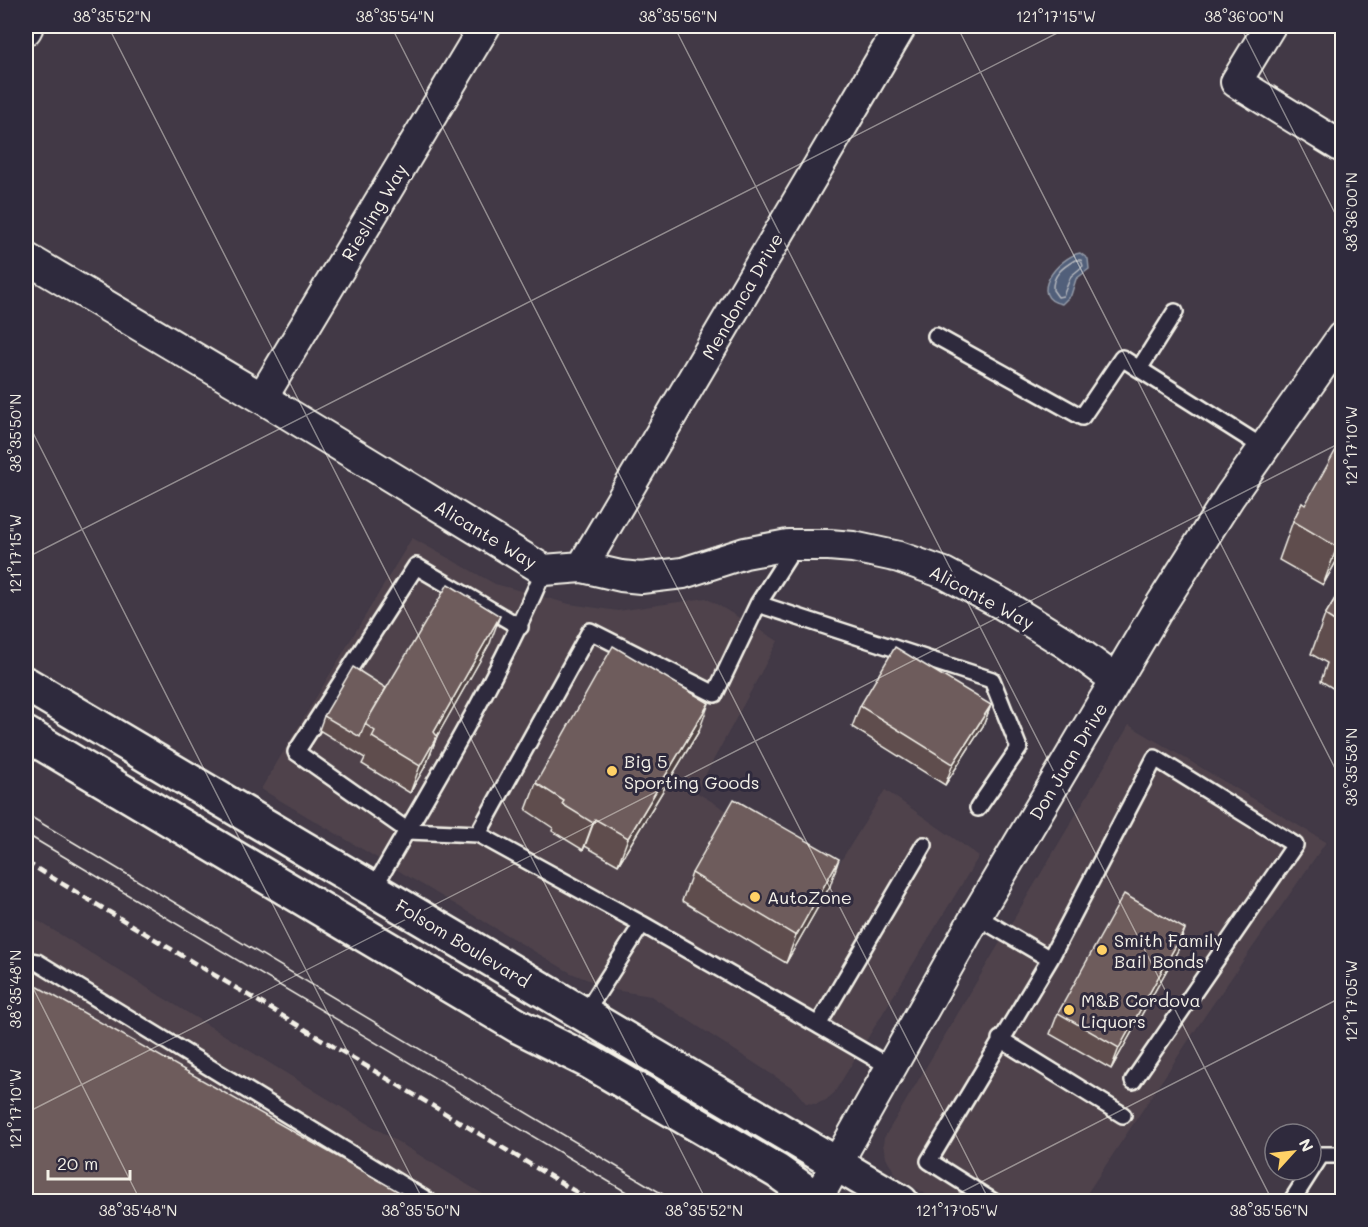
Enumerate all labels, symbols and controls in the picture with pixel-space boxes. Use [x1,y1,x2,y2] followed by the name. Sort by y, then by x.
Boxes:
[73,6,151,26] text: 38°35'52"N
[356,6,434,26] text: 38°35'54"N
[639,6,717,26] text: 38°35'56"N
[1016,6,1096,26] text: 121°17'15"W
[1204,6,1284,26] text: 38°36'00"N
[335,159,413,265] street label: Riesling Way
[1341,172,1361,252] text: 38°36'00"N
[696,228,788,364] street label: Mendonca Drive
[5,394,25,472] text: 38°35'50"N
[1341,406,1361,486] text: 121°17'10"W
[430,494,542,574] street label: Alicante Way
[5,514,25,594] text: 121°17'15"W
[925,559,1039,635] street label: Alicante Way
[1023,698,1113,824] street label: Don Juan Drive
[1341,728,1361,806] text: 38°35'58"N
[624,749,759,794] place label: Big 5 Sporting Goods
[605,764,619,778] marker: Big 5 Sporting Goods
[767,885,852,909] place label: AutoZone
[748,890,762,904] marker: AutoZone
[391,893,535,993] street label: Folsom Boulevard
[1114,928,1223,973] place label: Smith Family Bail Bonds
[1095,943,1109,957] marker: Smith Family Bail Bonds
[5,950,25,1028] text: 38°35'48"N
[1341,960,1361,1042] text: 121°17'05"W
[1081,988,1201,1033] place label: M&B Cordova Liquors
[1062,1003,1076,1017] marker: M&B Cordova Liquors
[5,1069,25,1149] text: 121°17'10"W
[1263,1122,1323,1182] north arrow
[1295,1135,1319,1155] text: N
[48,1143,130,1181] scale bar
[57,1151,98,1175] text: 20 m
[99,1200,177,1220] text: 38°35'48"N
[382,1200,460,1220] text: 38°35'50"N
[665,1200,743,1220] text: 38°35'52"N
[916,1200,998,1220] text: 121°17'05"W
[1230,1200,1308,1220] text: 38°35'56"N

